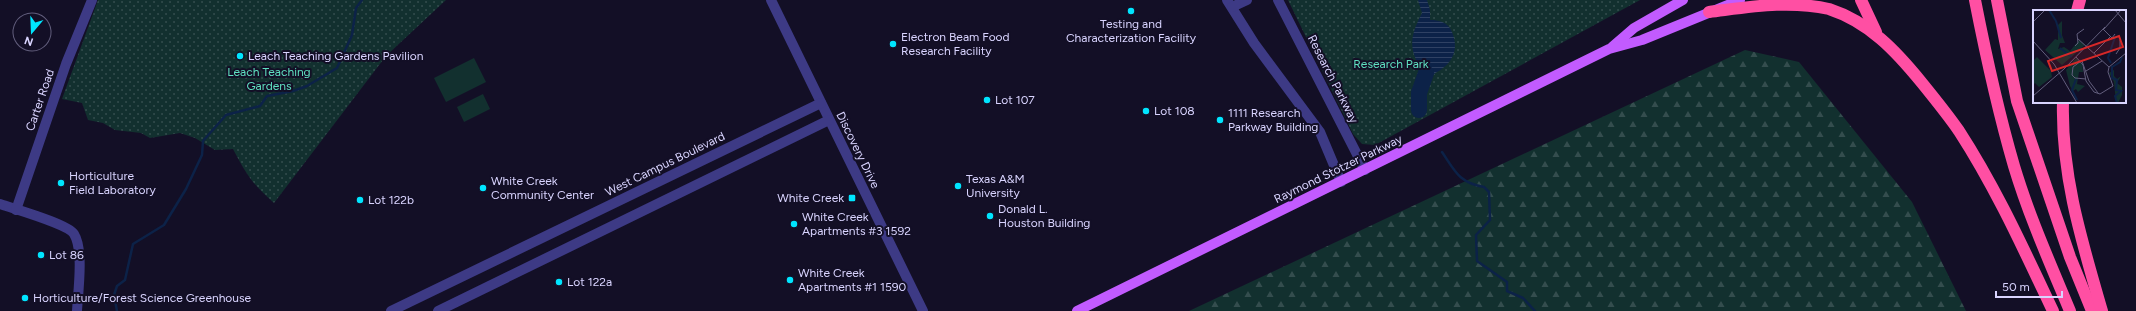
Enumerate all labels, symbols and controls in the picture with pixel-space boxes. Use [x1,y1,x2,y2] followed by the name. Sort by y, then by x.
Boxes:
[1126,6,1136,16] marker: Testing and Characterization Facility
[2033,10,2126,103] inset map
[12,12,52,52] north arrow
[1066,17,1197,45] place label: Testing and Characterization Facility
[901,30,1010,58] place label: Electron Beam Food Research Facility
[23,33,35,49] text: N
[1305,33,1362,126] street label: Research Parkway
[888,39,898,49] marker: Electron Beam Food Research Facility
[248,49,424,63] place label: Leach Teaching Gardens Pavilion
[235,51,245,61] marker: Leach Teaching Gardens Pavilion
[1353,57,1429,71] park label: Research Park
[227,65,311,93] park label: Leach Teaching Gardens
[23,67,57,133] street label: Carter Road
[995,93,1035,107] place label: Lot 107
[982,95,992,105] marker: Lot 107
[1154,104,1195,118] place label: Lot 108
[1141,106,1151,116] marker: Lot 108
[1228,106,1318,134] place label: 1111 Research Parkway Building
[833,109,883,191] street label: Discovery Drive
[1215,115,1225,125] marker: 1111 Research Parkway Building
[603,129,727,199] street label: West Campus Boulevard
[1272,132,1405,206] street label: Raymond Stotzer Parkway
[69,169,157,197] place label: Horticulture Field Laboratory
[966,172,1025,200] place label: Texas A&M University
[491,174,594,202] place label: White Creek Community Center
[56,178,66,188] marker: Horticulture Field Laboratory
[953,181,963,191] marker: Texas A&M University
[478,183,488,193] marker: White Creek Community Center
[777,191,844,205] place label: White Creek
[368,193,414,207] place label: Lot 122b
[847,193,857,203] marker: White Creek
[355,195,365,205] marker: Lot 122b
[998,202,1090,230] place label: Donald L. Houston Building
[802,210,911,238] place label: White Creek Apartments #3 1592
[985,211,995,221] marker: Donald L. Houston Building
[789,219,799,229] marker: White Creek Apartments #3 1592
[49,248,84,262] place label: Lot 86
[36,250,46,260] marker: Lot 86
[798,266,907,294] place label: White Creek Apartments #1 1590
[1996,273,2062,299] scale bar
[567,275,612,289] place label: Lot 122a
[785,275,795,285] marker: White Creek Apartments #1 1590
[554,277,564,287] marker: Lot 122a
[2002,280,2030,294] text: 50 m
[33,291,252,305] place label: Horticulture/Forest Science Greenhouse
[20,293,30,303] marker: Horticulture/Forest Science Greenhouse

